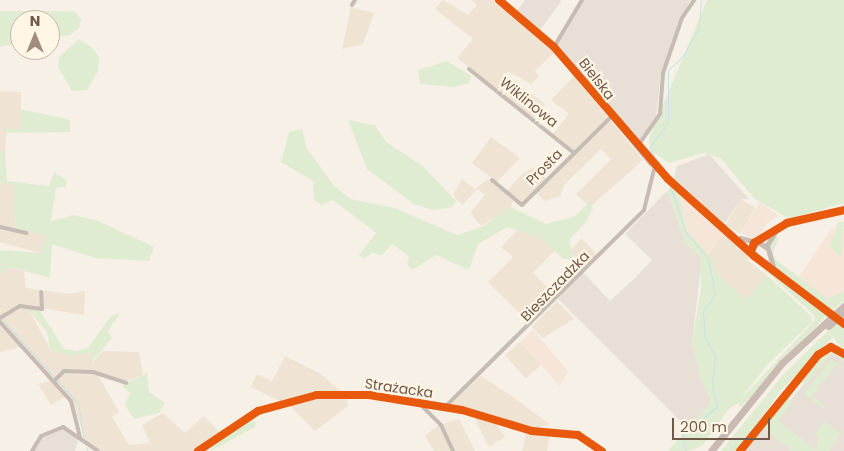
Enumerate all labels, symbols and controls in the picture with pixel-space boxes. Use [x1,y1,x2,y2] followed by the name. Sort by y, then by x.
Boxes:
[10,10,60,60] north arrow
[30,11,40,31] text: N
[576,55,618,103] street label: Bielska
[496,73,562,131] street label: Wiklinowa
[522,145,566,189] street label: Prosta
[517,247,593,325] street label: Bieszczadzka
[364,375,434,401] street label: Strażacka
[674,408,772,440] scale bar
[680,416,727,437] text: 200 m

